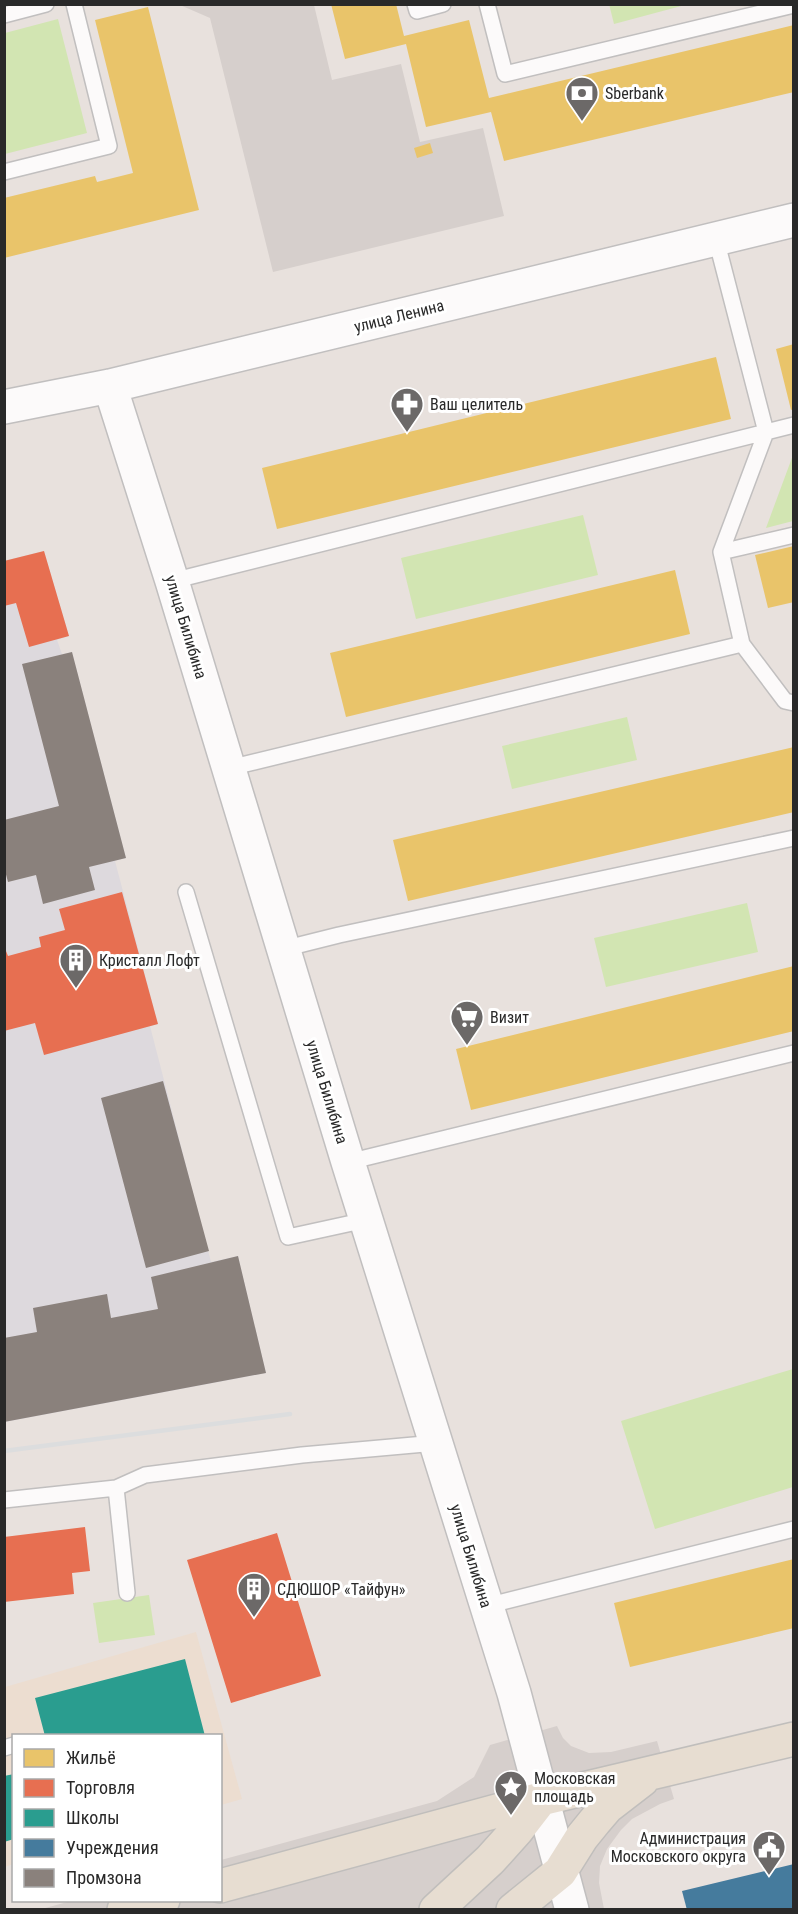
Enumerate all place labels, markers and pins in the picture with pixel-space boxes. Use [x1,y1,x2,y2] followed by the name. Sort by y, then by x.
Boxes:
[564,75,600,122] bank icon: Sberbank
[605,84,665,103] place label: Sberbank
[389,386,425,433] pharmacy icon: Ваш целитель
[430,395,523,414] place label: Ваш целитель
[58,942,94,989] building icon: Кристалл Лофт
[99,951,200,970] place label: Кристалл Лофт
[449,999,485,1046] supermarket icon: Визит
[490,1008,529,1027] place label: Визит
[236,1571,272,1618] building icon: СДЮШОР «Тайфун»
[277,1580,406,1599] place label: СДЮШОР «Тайфун»
[493,1769,529,1816] place icon: Московская площадь
[534,1769,616,1806] place label: Московская площадь
[611,1829,746,1866] place label: Администрация Московского округа
[751,1829,787,1876] public building icon: Администрация Московского округа

